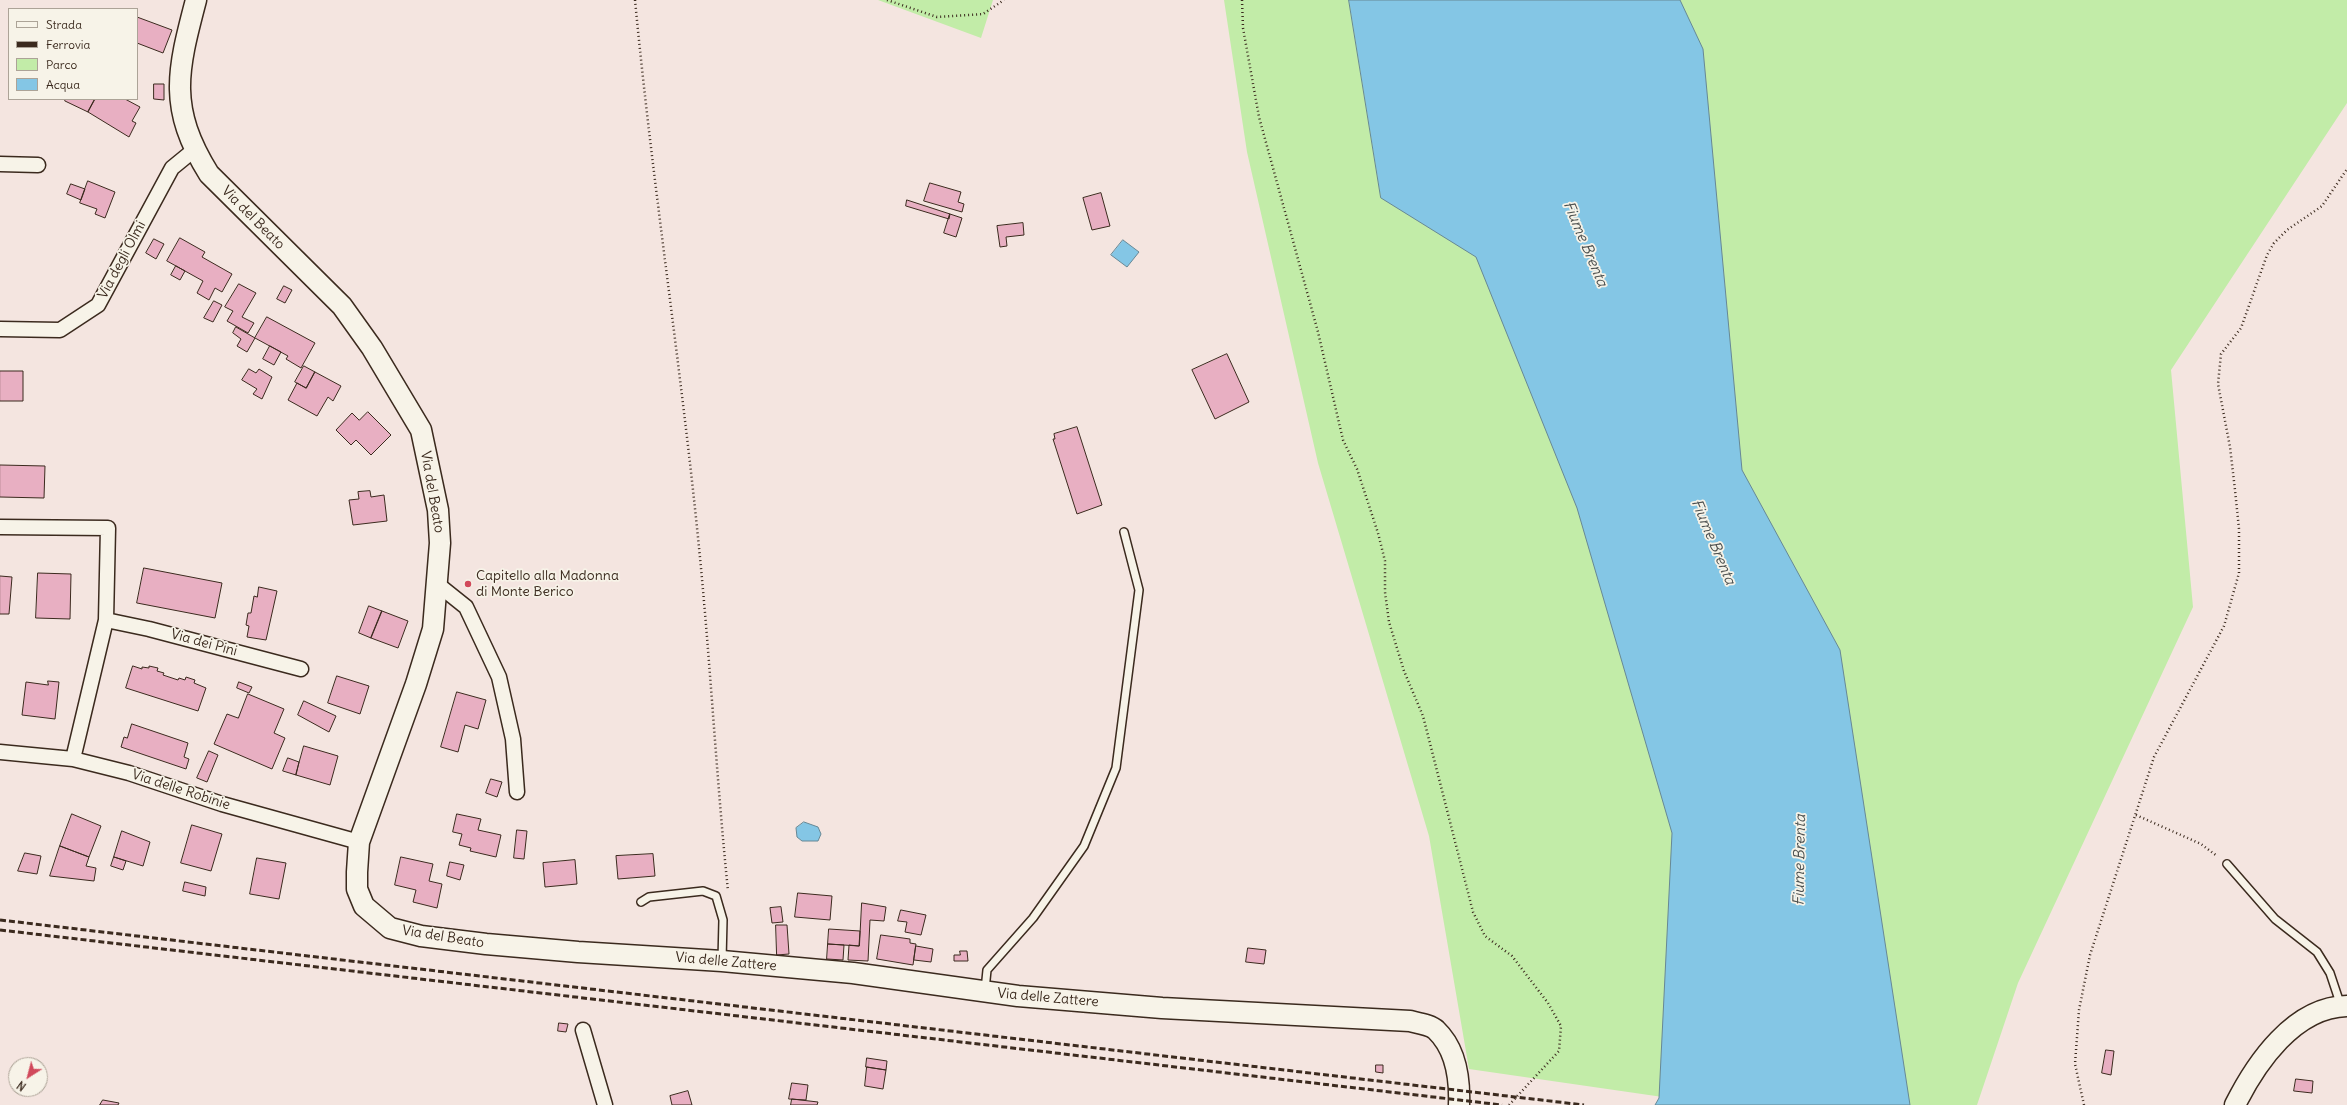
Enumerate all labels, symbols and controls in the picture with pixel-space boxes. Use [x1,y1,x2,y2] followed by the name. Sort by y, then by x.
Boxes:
[8,8,138,100] legend
[46,17,82,32] text: Strada
[46,37,90,52] text: Ferrovia
[46,57,77,72] text: Parco
[46,77,80,92] text: Acqua
[218,183,288,253] street label: Via del Beato
[1559,199,1611,289] water label: Fiume Brenta
[94,218,150,302] street label: Via degli Olmi
[417,450,447,534] street label: Via del Beato
[1687,497,1739,587] water label: Fiume Brenta
[476,568,619,600] place label: Capitello alla Madonna di Monte Berico
[463,579,473,589] marker: Capitello alla Madonna di Monte Berico
[169,626,239,660] street label: Via dei Pini
[130,766,232,814] street label: Via delle Robinie
[1790,814,1810,906] water label: Fiume Brenta
[401,922,485,952] street label: Via del Beato
[675,949,777,975] street label: Via delle Zattere
[997,985,1099,1011] street label: Via delle Zattere
[8,1057,48,1097] north arrow
[14,1078,29,1094] text: N

